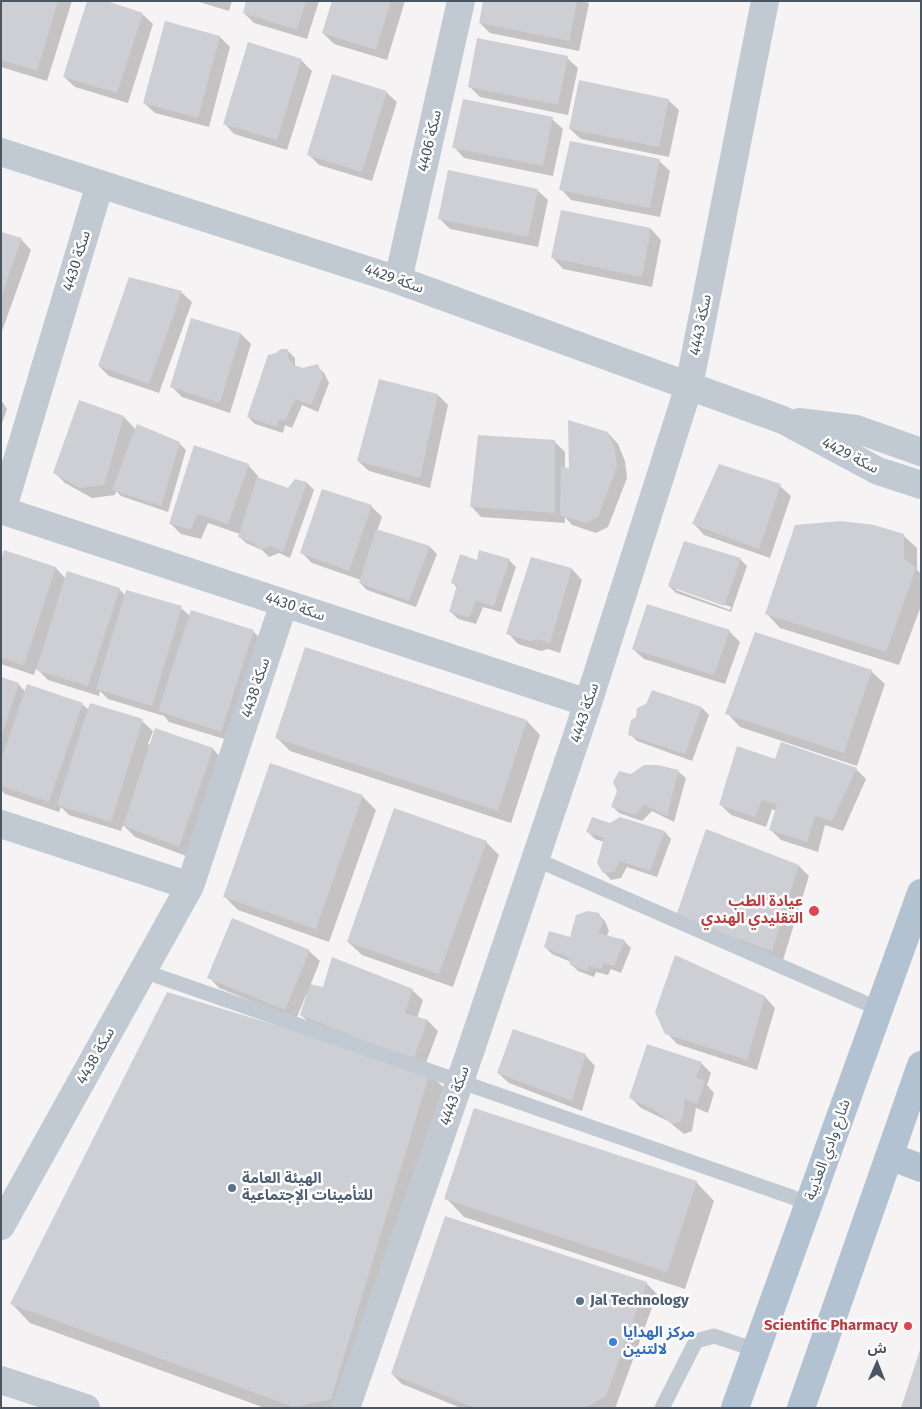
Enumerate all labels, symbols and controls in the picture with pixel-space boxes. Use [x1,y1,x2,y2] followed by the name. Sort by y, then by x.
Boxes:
[414,108,446,174] street label: سكة 4406
[59,229,95,293] street label: سكة 4430
[362,260,426,298] street label: سكة 4429
[686,293,716,357] street label: سكة 4443
[819,434,881,478] street label: سكة 4429
[263,589,327,625] street label: سكة 4430
[238,656,274,720] street label: سكة 4438
[567,681,603,745] street label: سكة 4443
[701,893,803,928] place label: عيادة الطب التقليدي الهندي
[807,904,821,918] marker: عيادة الطب التقليدي الهندي
[73,1024,119,1088] street label: سكة 4438
[436,1064,474,1128] street label: سكة 4443
[801,1097,855,1203] street label: شارع وادي العذيبة
[242,1170,373,1205] place label: الهيئة العامة للتأمينات الإجتماعية
[226,1182,238,1194] marker: الهيئة العامة للتأمينات الإجتماعية
[590,1292,689,1310] place label: Jal Technology
[574,1295,586,1307] marker: Jal Technology
[764,1317,898,1335] place label: Scientific Pharmacy
[902,1320,914,1332] marker: Scientific Pharmacy
[623,1324,695,1359] place label: مركز الهدايا لالتنين
[607,1336,619,1348] marker: مركز الهدايا لالتنين
[852,1339,902,1389] north arrow
[868,1340,887,1357] text: ش

